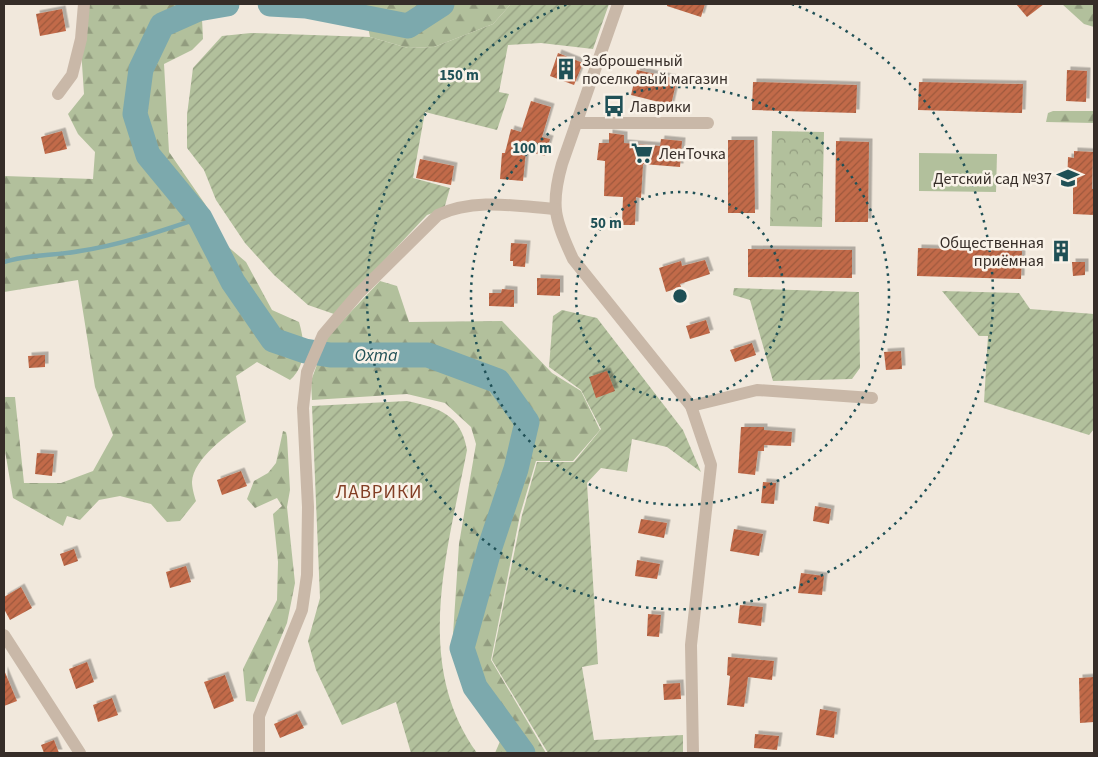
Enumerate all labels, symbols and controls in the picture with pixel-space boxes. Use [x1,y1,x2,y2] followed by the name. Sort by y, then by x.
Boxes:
[582,50,728,90] place label: Заброшенный поселковый магазин
[553,56,579,82] building icon: Заброшенный поселковый магазин
[439,65,479,86] text: 150 m
[601,93,627,119] bus stop icon: Лаврики
[630,96,691,118] place label: Лаврики
[512,138,552,159] text: 100 m
[629,140,655,166] supermarket icon: ЛенТочка
[659,143,726,165] place label: ЛенТочка
[1055,165,1081,191] school or university icon: Детский сад №37
[933,168,1052,190] place label: Детский сад №37
[590,213,622,234] text: 50 m
[940,232,1044,272] place label: Общественная приёмная
[1048,238,1074,264] building icon: Общественная приёмная
[671,287,689,305] centre of rings
[354,343,398,368] water label: Охта
[335,479,423,506] district label: ЛАВРИКИ

